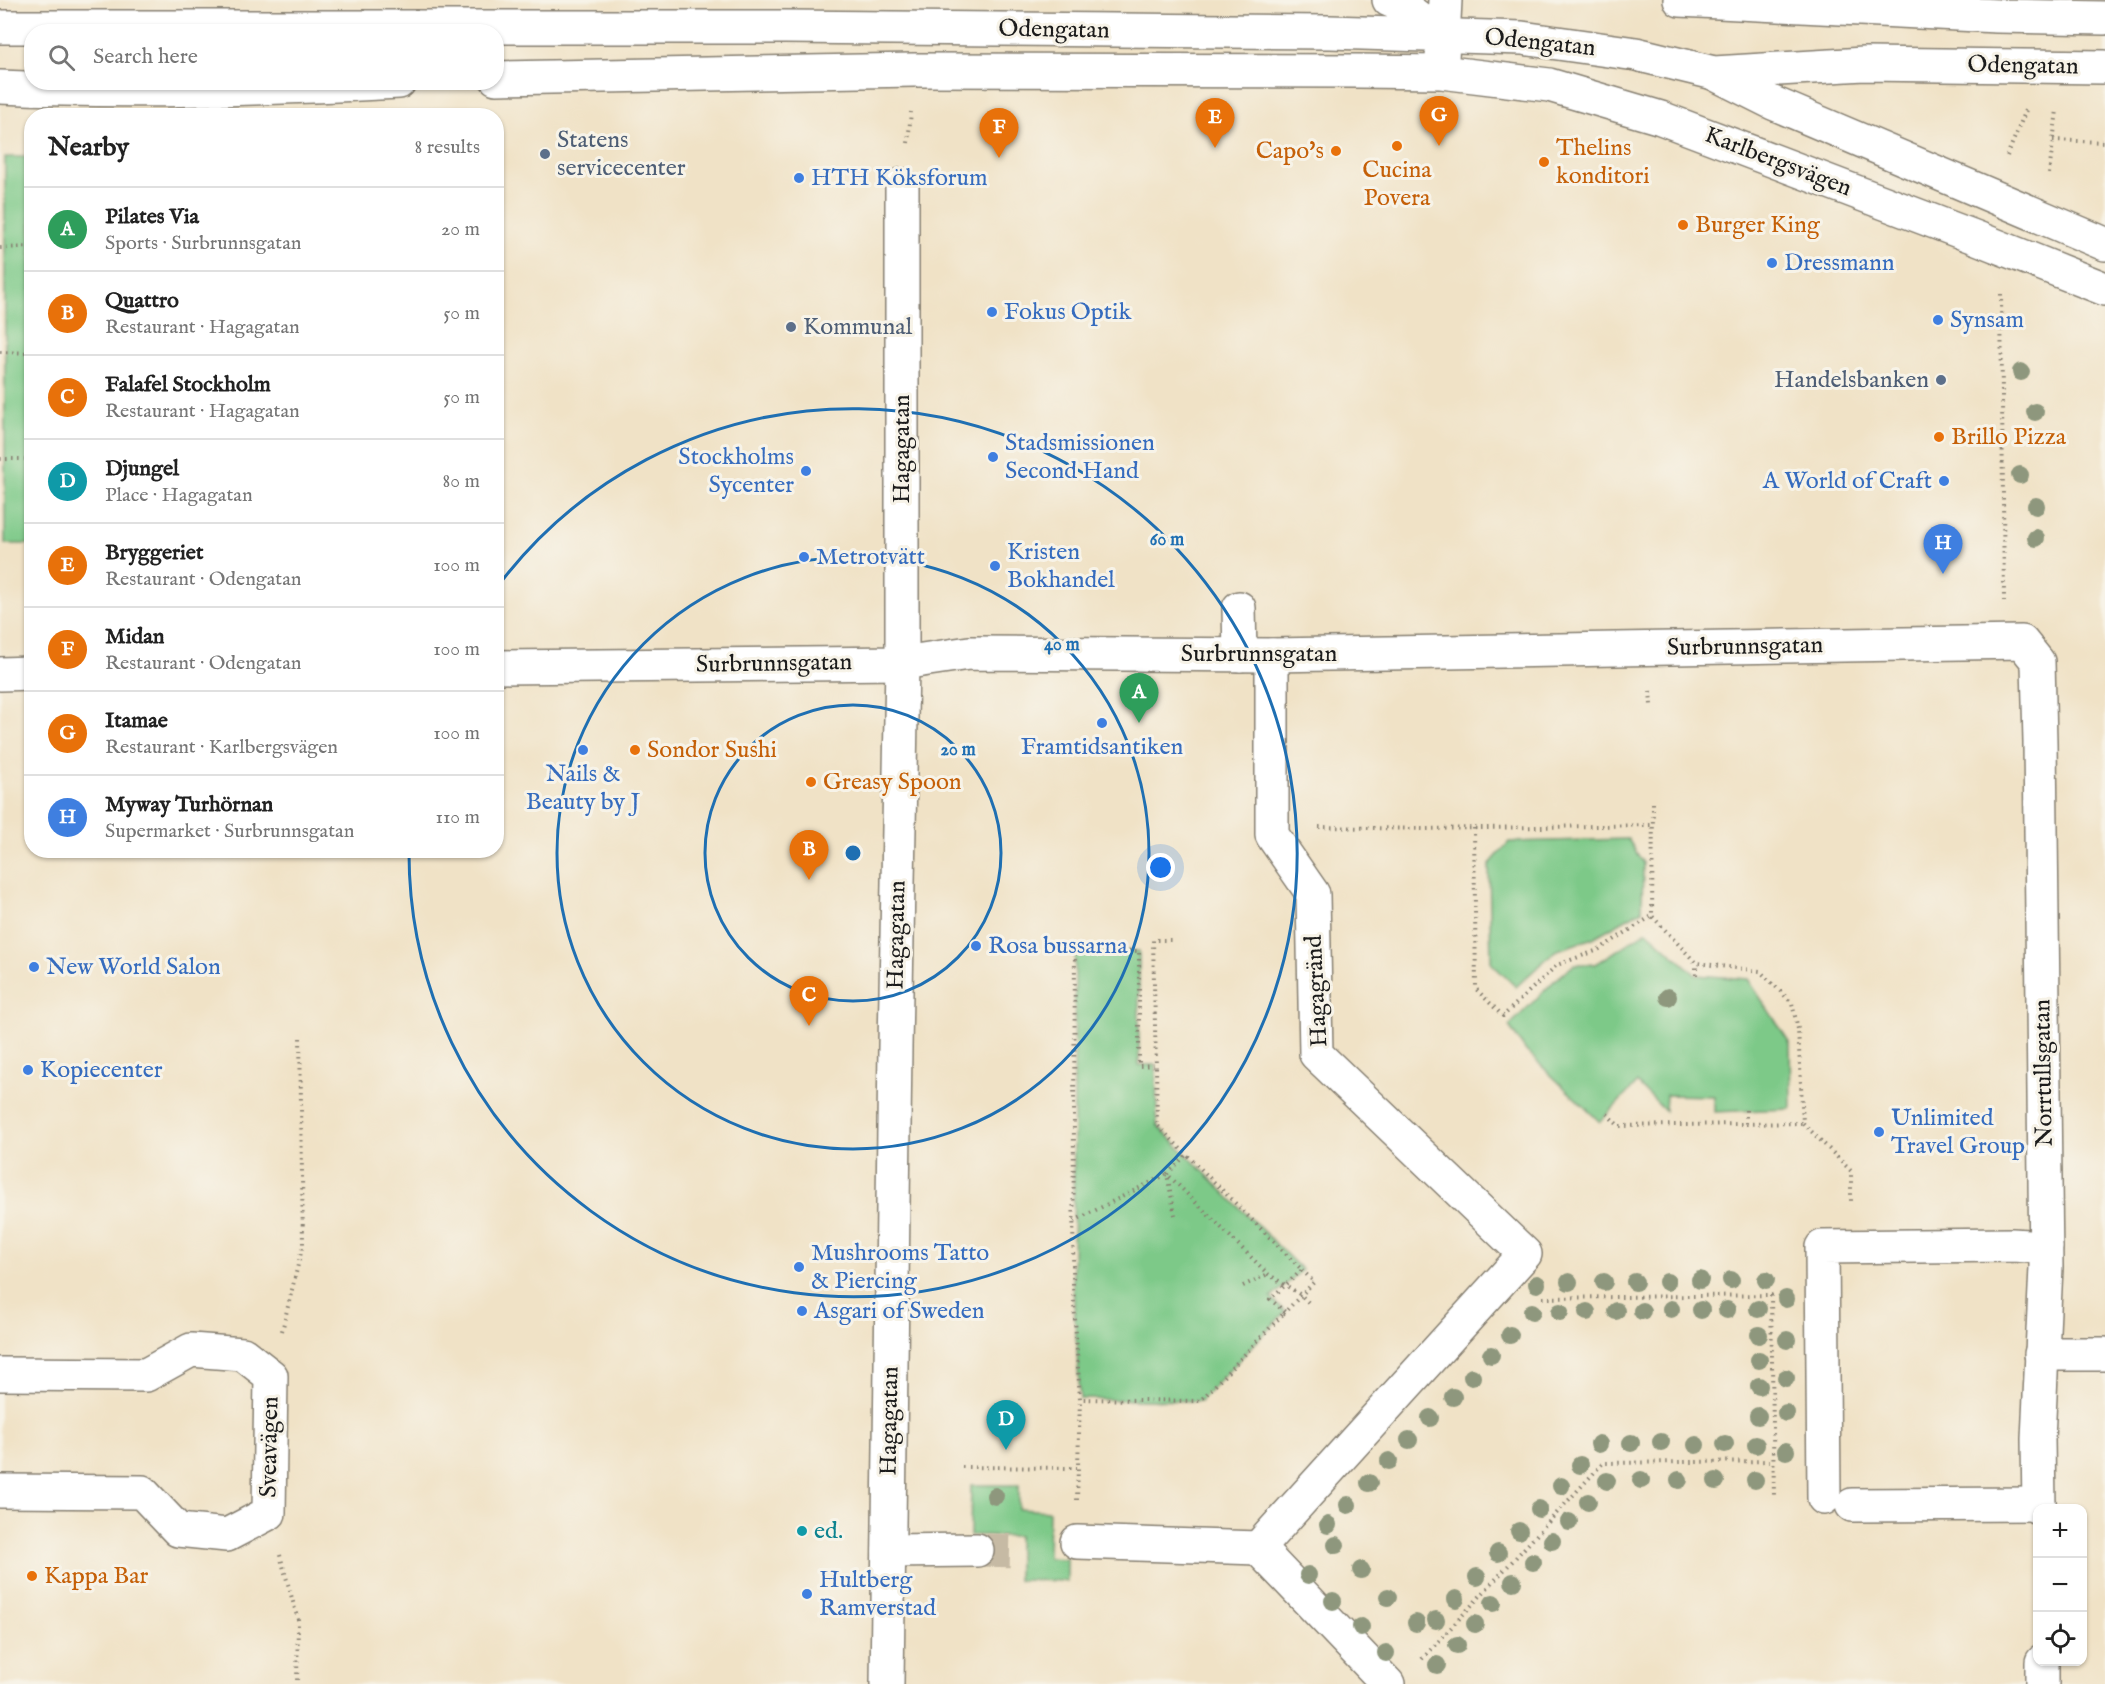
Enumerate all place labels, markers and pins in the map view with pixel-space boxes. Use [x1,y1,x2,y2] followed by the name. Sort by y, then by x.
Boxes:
[1420,96,1458,146] pin: G
[1196,98,1234,148] pin: E
[980,108,1018,158] pin: F
[557,125,686,184] place label: Statens servicecenter
[1556,133,1650,192] place label: Thelins konditori
[1256,136,1324,167] place label: Capo's
[1390,139,1404,153] marker: Cucina Povera
[1329,144,1343,158] marker: Capo's
[538,147,552,161] marker: Statens servicecenter
[1362,155,1432,214] place label: Cucina Povera
[1537,155,1551,169] marker: Thelins konditori
[811,163,988,194] place label: HTH Köksforum
[792,171,806,185] marker: HTH Köksforum
[1695,210,1821,241] place label: Burger King
[1676,218,1690,232] marker: Burger King
[1784,248,1895,279] place label: Dressmann
[1765,256,1779,270] marker: Dressmann
[1004,297,1131,328] place label: Fokus Optik
[985,305,999,319] marker: Fokus Optik
[1950,305,2024,336] place label: Synsam
[803,312,913,343] place label: Kommunal
[1931,313,1945,327] marker: Synsam
[784,320,798,334] marker: Kommunal
[1774,365,1929,396] place label: Handelsbanken
[1934,373,1948,387] marker: Handelsbanken
[1951,422,2067,453] place label: Brillo Pizza
[1005,428,1155,487] place label: Stadsmissionen Second Hand
[1932,430,1946,444] marker: Brillo Pizza
[678,442,794,501] place label: Stockholms Sycenter
[986,450,1000,464] marker: Stadsmissionen Second Hand
[799,464,813,478] marker: Stockholms Sycenter
[1762,466,1932,497] place label: A World of Craft
[1937,474,1951,488] marker: A World of Craft
[1924,524,1962,574] pin: H
[1007,537,1115,596] place label: Kristen Bokhandel
[816,542,925,573] place label: Metrotvätt
[797,550,811,564] marker: Metrotvätt
[988,559,1002,573] marker: Kristen Bokhandel
[1120,674,1158,723] pin: A
[1095,716,1109,730] marker: Framtidsantiken
[1021,732,1183,763] place label: Framtidsantiken
[647,735,777,766] place label: Sondor Sushi
[576,743,590,757] marker: Nails & Beauty by J
[628,743,642,757] marker: Sondor Sushi
[526,759,640,818] place label: Nails & Beauty by J
[823,767,962,798] place label: Greasy Spoon
[804,775,818,789] marker: Greasy Spoon
[790,830,828,880] pin: B
[843,843,863,863] centre of rings
[988,931,1128,962] place label: Rosa bussarna
[969,939,983,953] marker: Rosa bussarna
[46,952,221,983] place label: New World Salon
[27,960,41,974] marker: New World Salon
[790,976,828,1026] pin: C
[40,1055,163,1086] place label: Kopiecenter
[21,1063,35,1077] marker: Kopiecenter
[1891,1103,2025,1162] place label: Unlimited Travel Group
[1872,1125,1886,1139] marker: Unlimited Travel Group
[811,1238,989,1297] place label: Mushrooms Tatto & Piercing
[792,1260,806,1274] marker: Mushrooms Tatto & Piercing
[813,1296,985,1327] place label: Asgari of Sweden
[795,1304,809,1318] marker: Asgari of Sweden
[986,1400,1026,1450] pin: D
[814,1516,843,1547] place label: ed.
[795,1524,809,1538] marker: ed.
[44,1561,149,1592] place label: Kappa Bar
[819,1565,936,1624] place label: Hultberg Ramverstad
[25,1569,39,1583] marker: Kappa Bar
[800,1587,814,1601] marker: Hultberg Ramverstad

